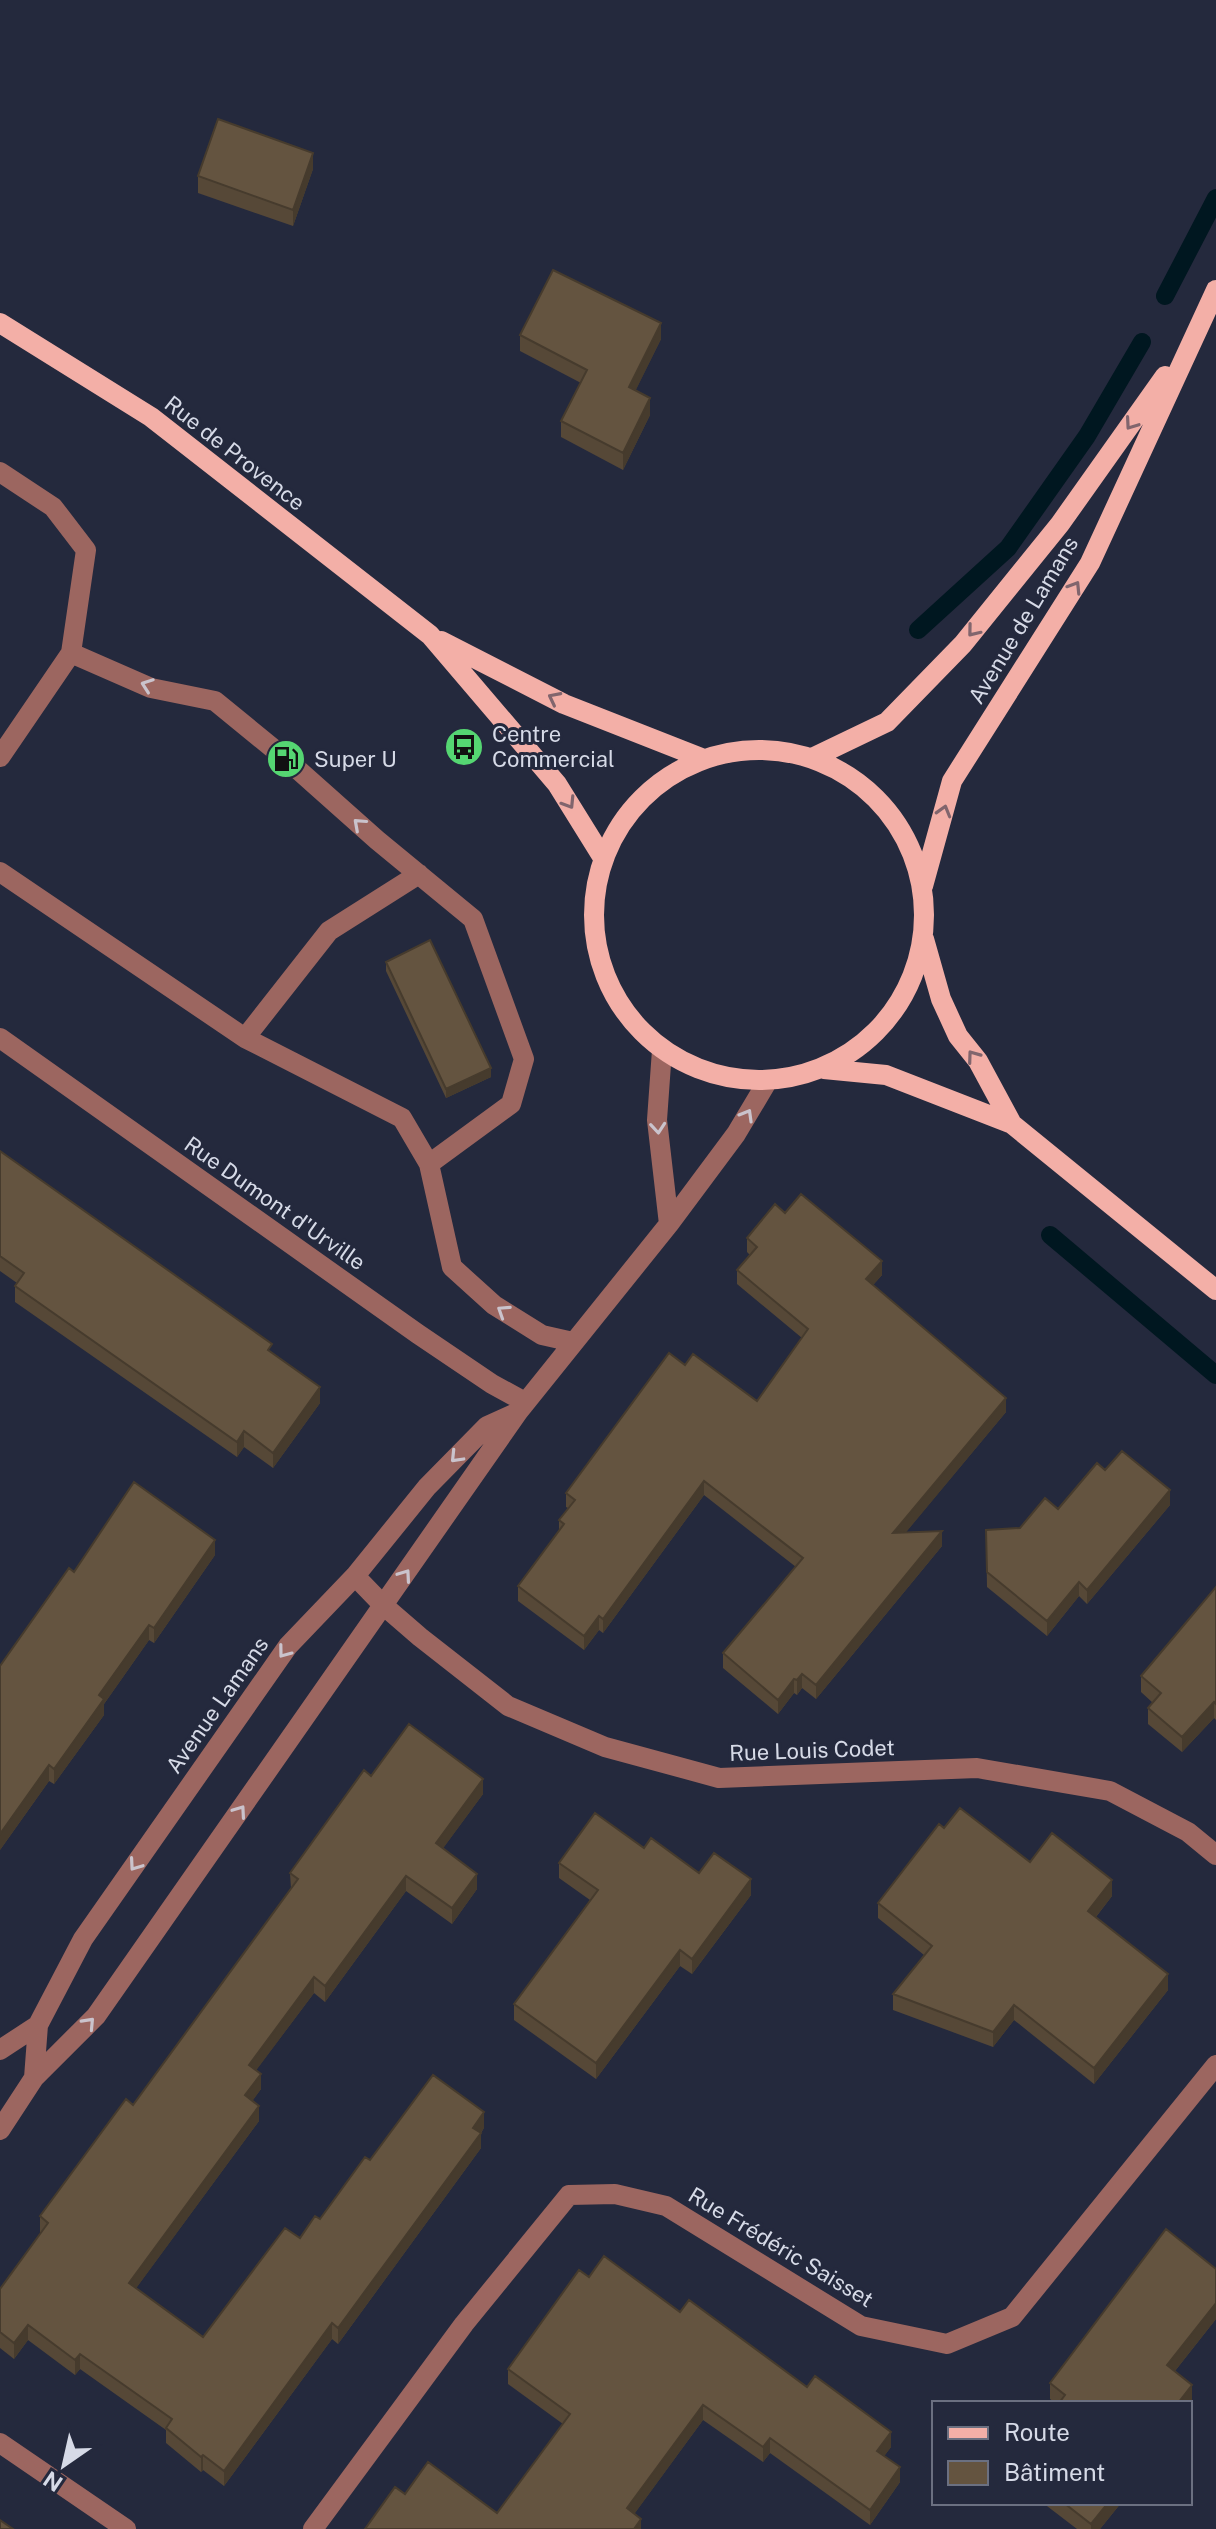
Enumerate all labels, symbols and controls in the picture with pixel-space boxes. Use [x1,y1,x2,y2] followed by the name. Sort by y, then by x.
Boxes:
[160,390,310,516] street label: Rue de Provence
[1126,416,1141,430] one-way arrow
[963,532,1083,708] street label: Avenue de Lamans
[1065,581,1080,596] one-way arrow
[968,622,983,636] one-way arrow
[140,679,154,695] one-way arrow
[547,692,562,708] one-way arrow
[492,721,615,772] place label: Centre Commercial
[443,726,485,768] bus stop icon: Centre Commercial
[265,738,307,780] fuel station icon: Super U
[314,746,397,772] place label: Super U
[559,794,575,809] one-way arrow
[935,804,951,818] one-way arrow
[354,819,368,834] one-way arrow
[969,1050,983,1065] one-way arrow
[737,1109,753,1124] one-way arrow
[649,1122,666,1135] one-way arrow
[180,1131,370,1275] street label: Rue Dumont d'Urville
[497,1305,512,1320] one-way arrow
[451,1448,465,1462] one-way arrow
[395,1569,410,1583] one-way arrow
[160,1632,274,1778] street label: Avenue Lamans
[279,1643,293,1658] one-way arrow
[729,1734,895,1766] street label: Rue Louis Codet
[230,1805,245,1819] one-way arrow
[130,1856,145,1870] one-way arrow
[80,2017,94,2032] one-way arrow
[684,2182,878,2312] street label: Rue Frédéric Saisset
[932,2401,1192,2505] legend
[1004,2418,1070,2446] text: Route
[24,2425,104,2505] north arrow
[1004,2458,1105,2486] text: Bâtiment
[38,2466,67,2497] text: N

